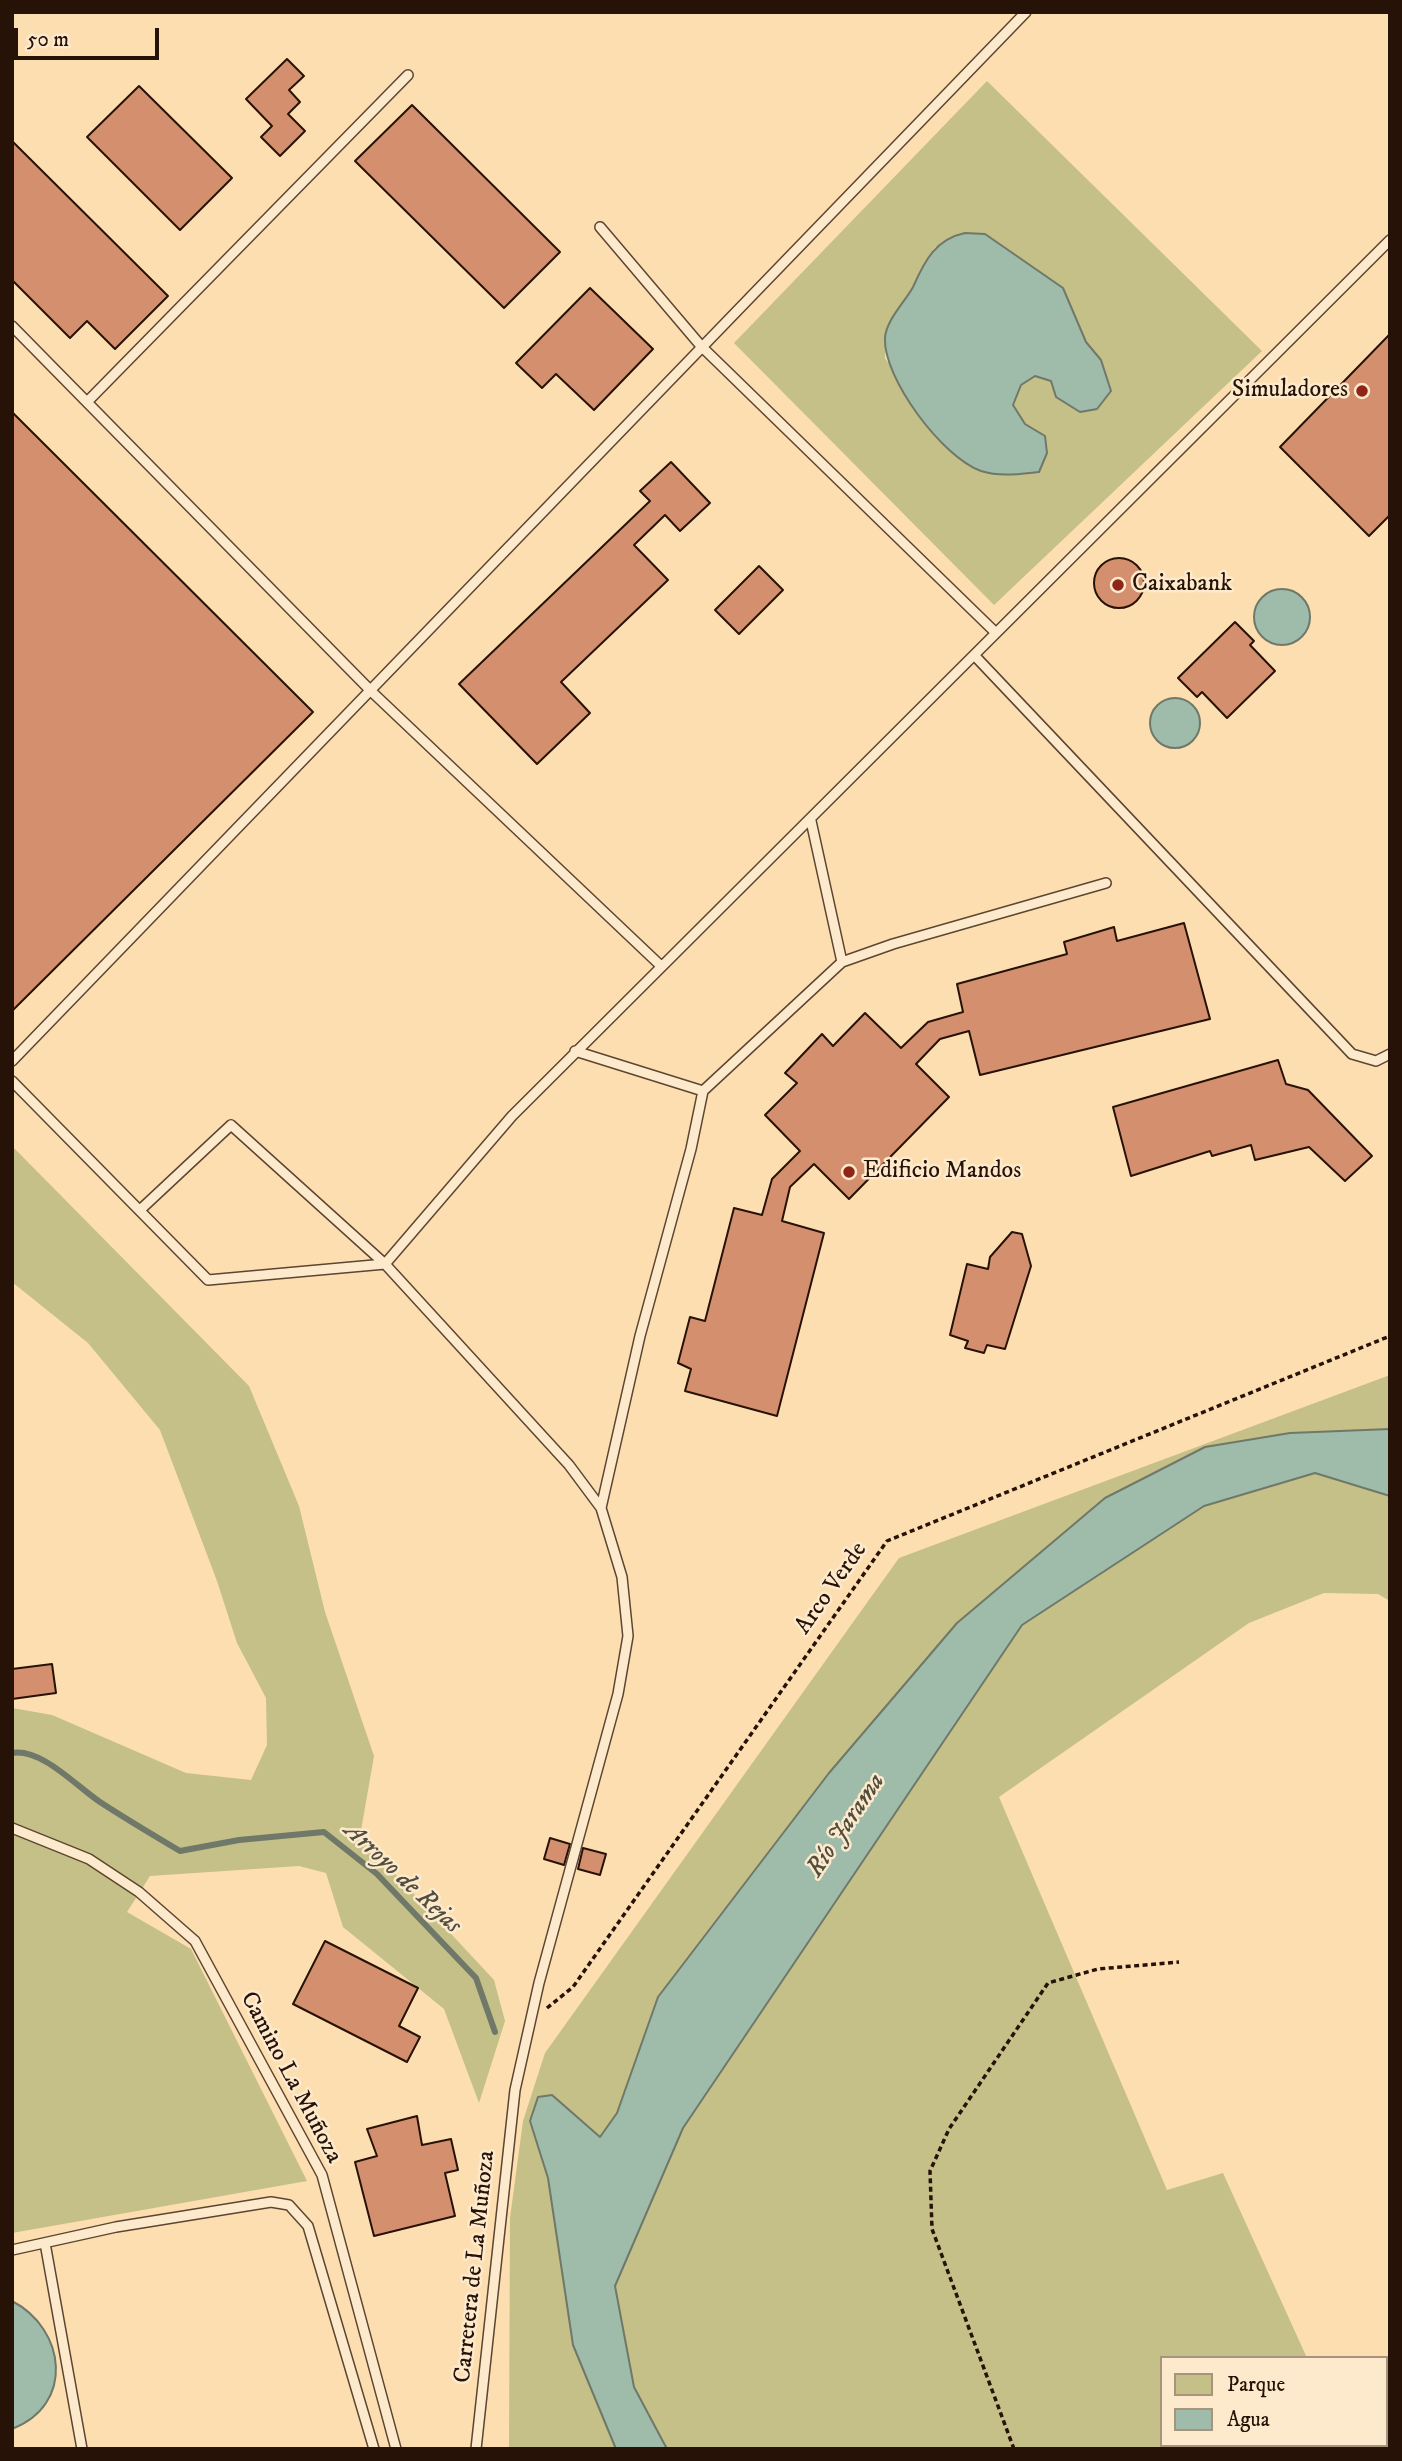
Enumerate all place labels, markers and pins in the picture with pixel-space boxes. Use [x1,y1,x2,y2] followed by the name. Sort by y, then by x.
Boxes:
[1232,377,1348,405] place label: Simuladores
[1354,383,1370,399] marker: Simuladores
[1132,571,1232,599] place label: Caixabank
[1110,577,1126,593] marker: Caixabank
[863,1158,1021,1186] place label: Edificio Mandos
[841,1164,857,1180] marker: Edificio Mandos

